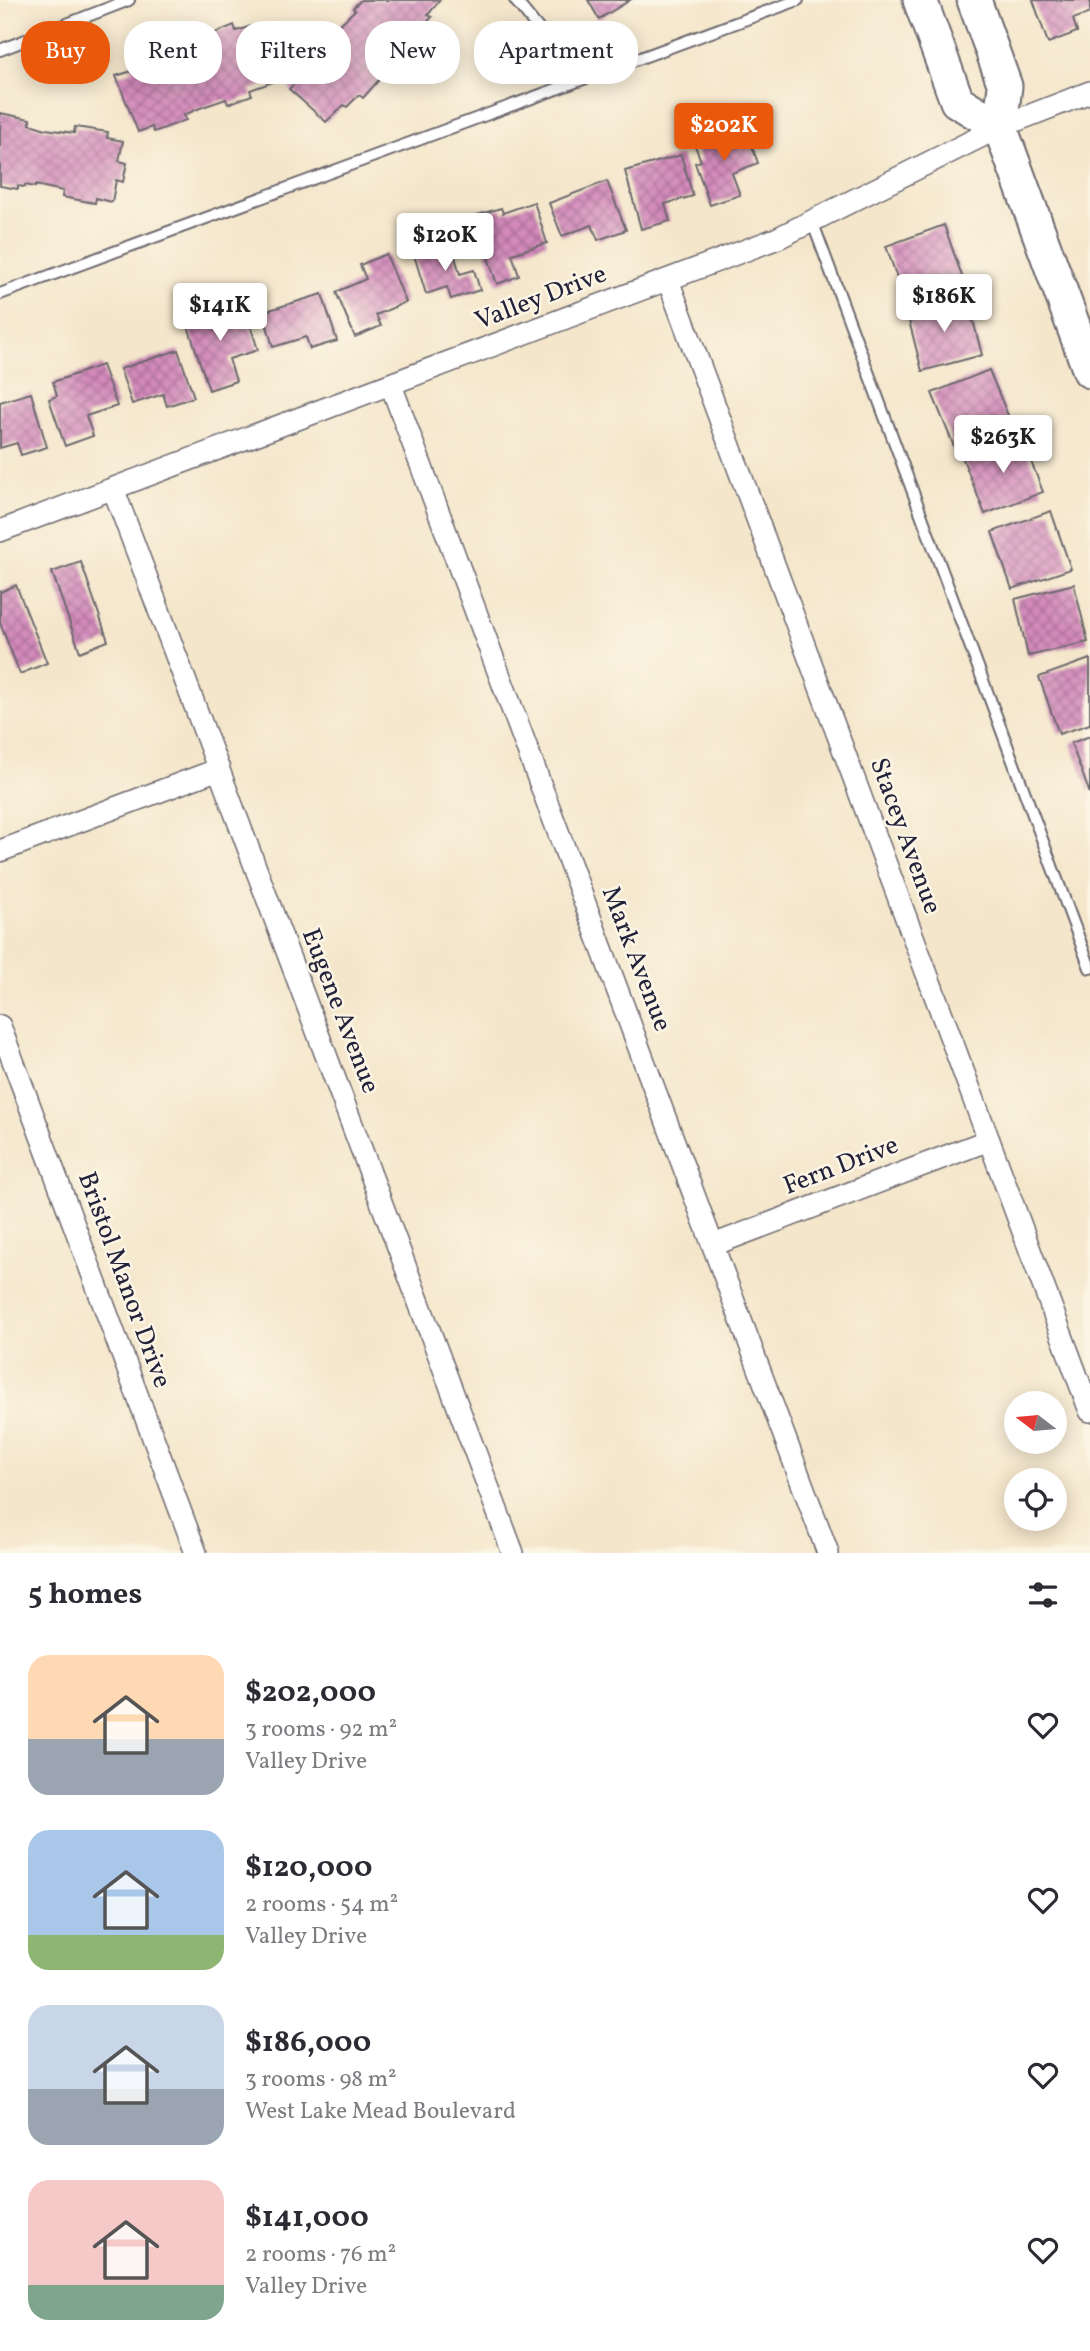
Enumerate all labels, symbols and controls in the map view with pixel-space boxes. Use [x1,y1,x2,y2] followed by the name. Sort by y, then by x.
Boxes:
[21,21,110,84] chip: Buy
[124,21,222,84] chip: Rent
[236,21,351,84] chip: Filters
[365,21,460,84] chip: New
[474,21,638,84] chip: Apartment
[675,104,773,163] pin: $202K
[690,110,758,142] text: $202K
[396,214,494,273] pin: $120K
[413,220,477,252] text: $120K
[470,256,612,340] street label: Valley Drive
[895,274,993,334] pin: $186K
[912,281,976,313] text: $186K
[171,284,269,343] pin: $141K
[189,290,251,322] text: $141K
[954,416,1052,475] pin: $263K
[970,422,1036,454] text: $263K
[860,753,950,919] street label: Stacey Avenue
[592,881,680,1037] street label: Mark Avenue
[292,923,388,1099] street label: Eugene Avenue
[778,1128,904,1204] street label: Fern Drive
[68,1167,180,1393] street label: Bristol Manor Drive
[1004,1391,1068,1454] north arrow
[1004,1391,1067,1531] map controls
[1004,1468,1067,1531] button: locate
[28,1574,142,1616] text: 5 homes
[1024,1576,1062,1614] icon: filters
[245,1672,376,1714] text: $202,000
[84,1683,168,1767] icon: home
[1024,1706,1062,1744] icon: heart
[245,1714,397,1746] text: 3 rooms · 92 m²
[245,1746,367,1778] text: Valley Drive
[245,1847,372,1889] text: $120,000
[84,1858,168,1942] icon: home
[1024,1881,1062,1919] icon: heart
[245,1889,398,1921] text: 2 rooms · 54 m²
[245,1921,367,1953] text: Valley Drive
[245,2022,371,2064] text: $186,000
[84,2033,168,2117] icon: home
[1024,2056,1062,2094] icon: heart
[245,2064,397,2096] text: 3 rooms · 98 m²
[245,2096,516,2128] text: West Lake Mead Boulevard
[245,2197,369,2239] text: $141,000
[84,2208,168,2292] icon: home
[1024,2231,1062,2269] icon: heart
[245,2239,396,2271] text: 2 rooms · 76 m²
[245,2271,367,2303] text: Valley Drive

